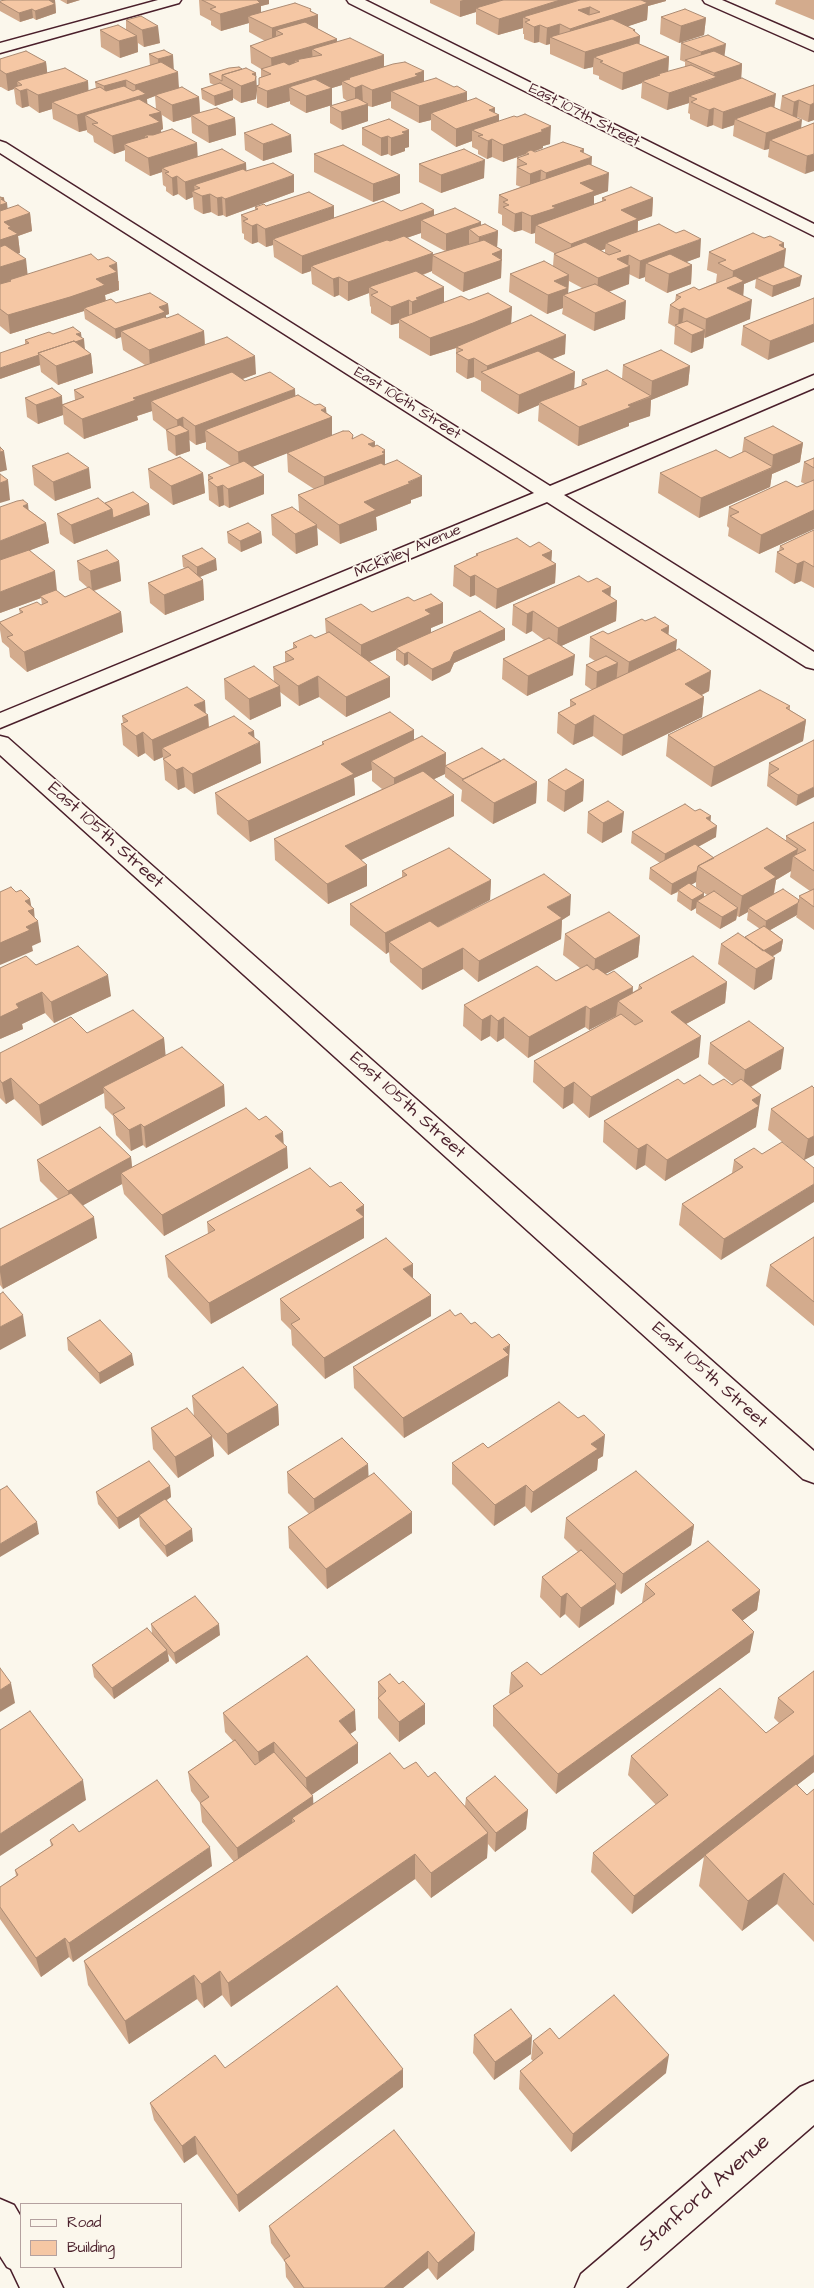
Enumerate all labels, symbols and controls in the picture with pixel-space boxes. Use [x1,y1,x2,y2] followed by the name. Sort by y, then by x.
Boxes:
[525,80,643,152] street label: East 107th Street
[350,364,464,444] street label: East 106th Street
[352,521,464,583] street label: McKinley Avenue
[43,778,167,894] street label: East 105th Street
[345,1048,469,1164] street label: East 105th Street
[647,1318,771,1434] street label: East 105th Street
[634,2130,776,2258] street label: Stanford Avenue
[20,2203,182,2268] legend
[67,2212,101,2233] text: Road
[67,2237,115,2258] text: Building

